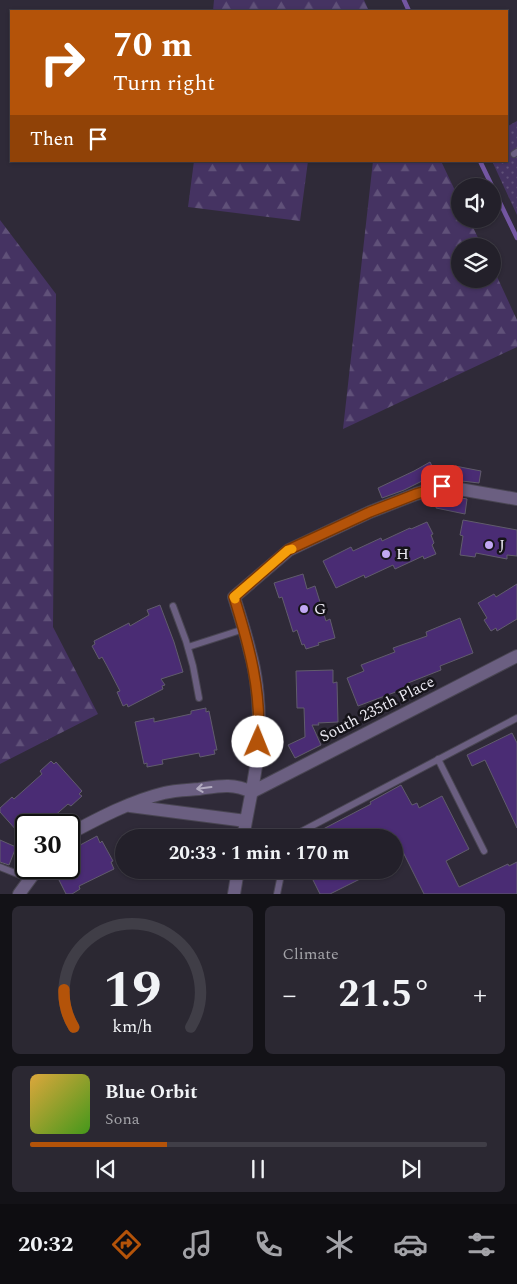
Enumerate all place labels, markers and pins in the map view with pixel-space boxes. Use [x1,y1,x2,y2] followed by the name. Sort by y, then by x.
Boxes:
[421,465,463,507] pin
[499,533,505,557] place label: J
[483,539,495,551] marker: J
[396,542,409,566] place label: H
[380,548,392,560] marker: H
[314,597,326,621] place label: G
[298,603,310,615] marker: G

